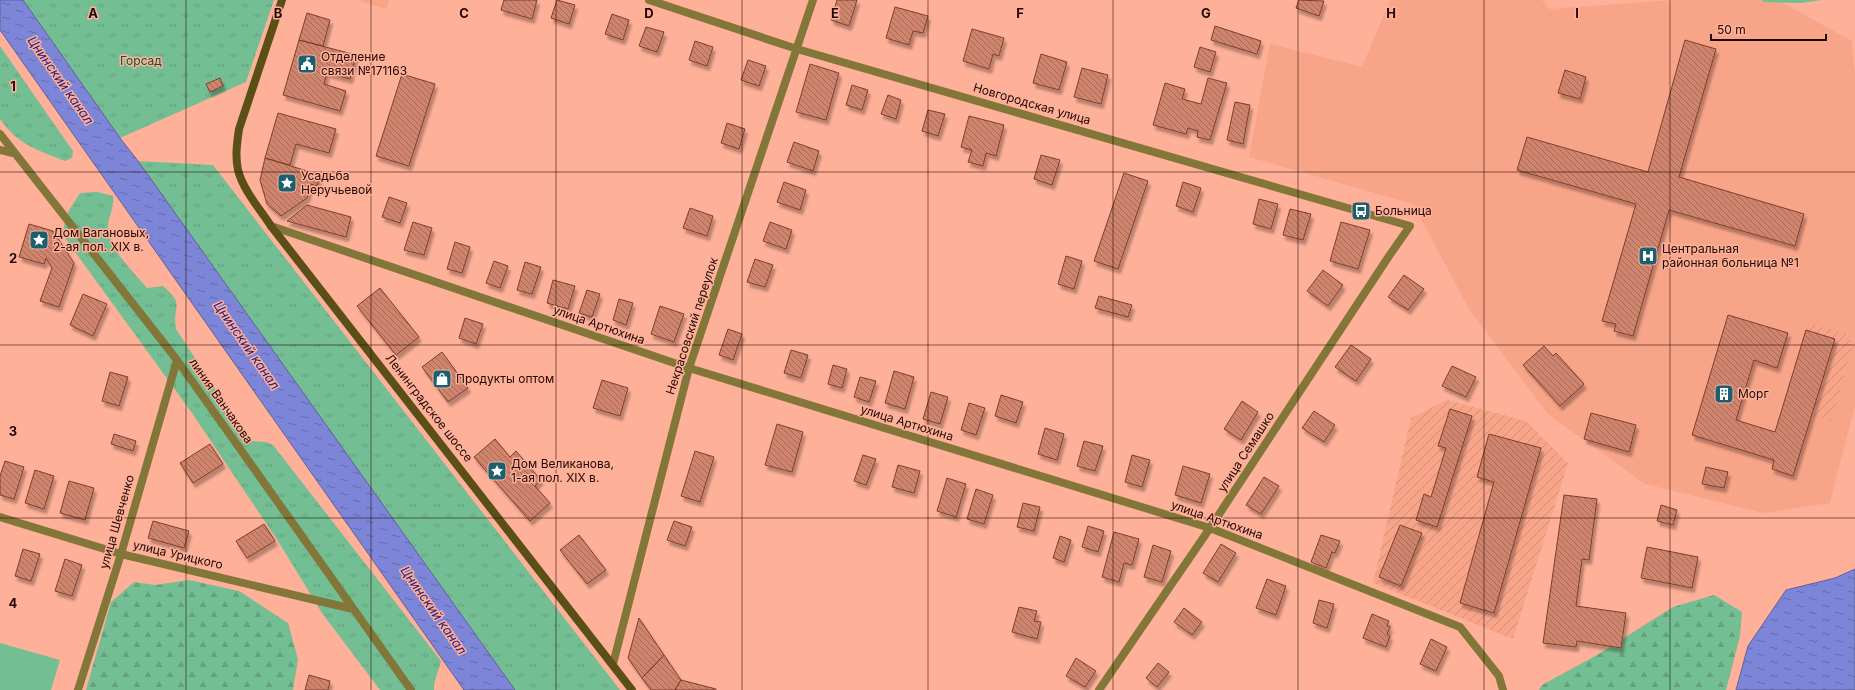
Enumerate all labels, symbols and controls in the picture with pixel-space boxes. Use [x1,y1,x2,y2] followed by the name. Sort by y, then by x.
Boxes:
[88,5,98,21] text: A
[274,5,283,21] text: B
[459,5,469,21] text: C
[644,5,654,21] text: D
[831,5,839,21] text: E
[1016,5,1024,21] text: F
[1201,5,1211,21] text: G
[1386,5,1396,21] text: H
[1575,5,1579,21] text: I
[1711,16,1826,42] scale bar
[1717,22,1746,37] text: 50 m
[25,33,98,128] water label: Цнинский канал
[321,49,407,78] place label: Отделение связи №171163
[120,53,162,68] park label: Горсад
[296,53,318,75] public building icon: Отделение связи №171163
[10,78,16,94] text: 1
[972,80,1093,127] street label: Новгородская улица
[301,168,372,197] place label: Усадьба Неручьевой
[276,172,298,194] place icon: Усадьба Неручьевой
[1350,200,1372,222] bus stop icon: Больница
[1375,203,1432,218] place label: Больница
[53,225,149,254] place label: Дом Вагановых, 2-ая пол. XIX в.
[28,229,50,251] place icon: Дом Вагановых, 2-ая пол. XIX в.
[1662,241,1799,270] place label: Центральная районная больница №1
[1637,245,1659,267] hospital icon: Центральная районная больница №1
[9,250,17,266] text: 2
[662,255,721,396] street label: Некрасовский переулок
[211,298,284,393] water label: Цнинский канал
[551,302,647,347] street label: улица Артюхина
[383,351,476,465] street label: Ленинградское шоссе
[186,355,256,446] street label: линия Ванчакова
[431,368,453,390] shop icon: Продукты оптом
[456,371,554,386] place label: Продукты оптом
[1713,383,1735,405] building icon: Морг
[1738,386,1769,401] place label: Морг
[859,401,955,444] street label: улица Артюхина
[1214,409,1277,495] street label: улица Семашко
[9,423,17,439] text: 3
[511,456,614,485] place label: Дом Великанова, 1-ая пол. XIX в.
[486,460,508,482] place icon: Дом Великанова, 1-ая пол. XIX в.
[96,473,137,571] street label: улица Шевченко
[1169,497,1265,542] street label: улица Артюхина
[132,537,225,572] street label: улица Урицкого
[398,563,471,658] water label: Цнинский канал
[9,595,18,611] text: 4

